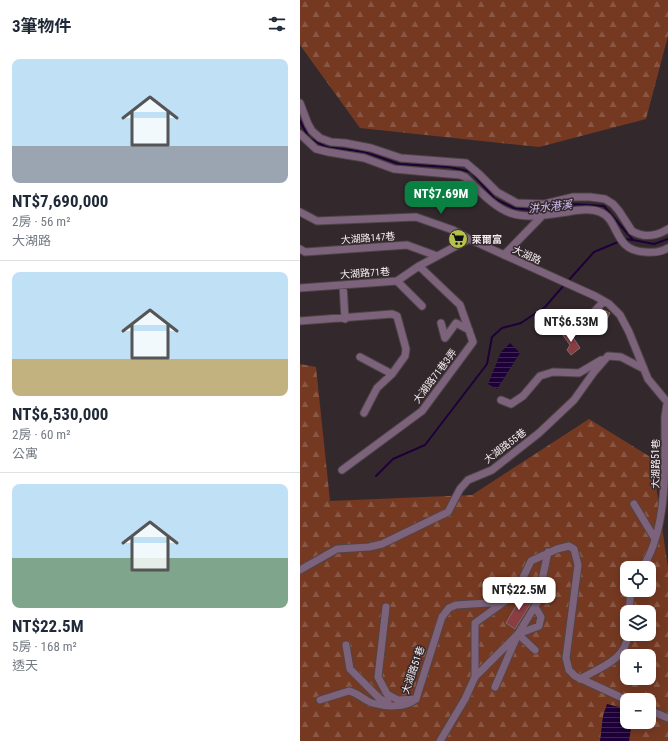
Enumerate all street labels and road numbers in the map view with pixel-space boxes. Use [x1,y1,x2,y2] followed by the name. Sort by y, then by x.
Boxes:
[340,231,396,245] street label: 大湖路147巷
[511,244,543,266] street label: 大湖路
[340,266,390,280] street label: 大湖路71巷
[411,347,459,405] street label: 大湖路71巷3弄
[482,427,528,465] street label: 大湖路55巷
[650,439,661,489] street label: 大湖路51巷
[400,645,426,695] street label: 大湖路51巷

